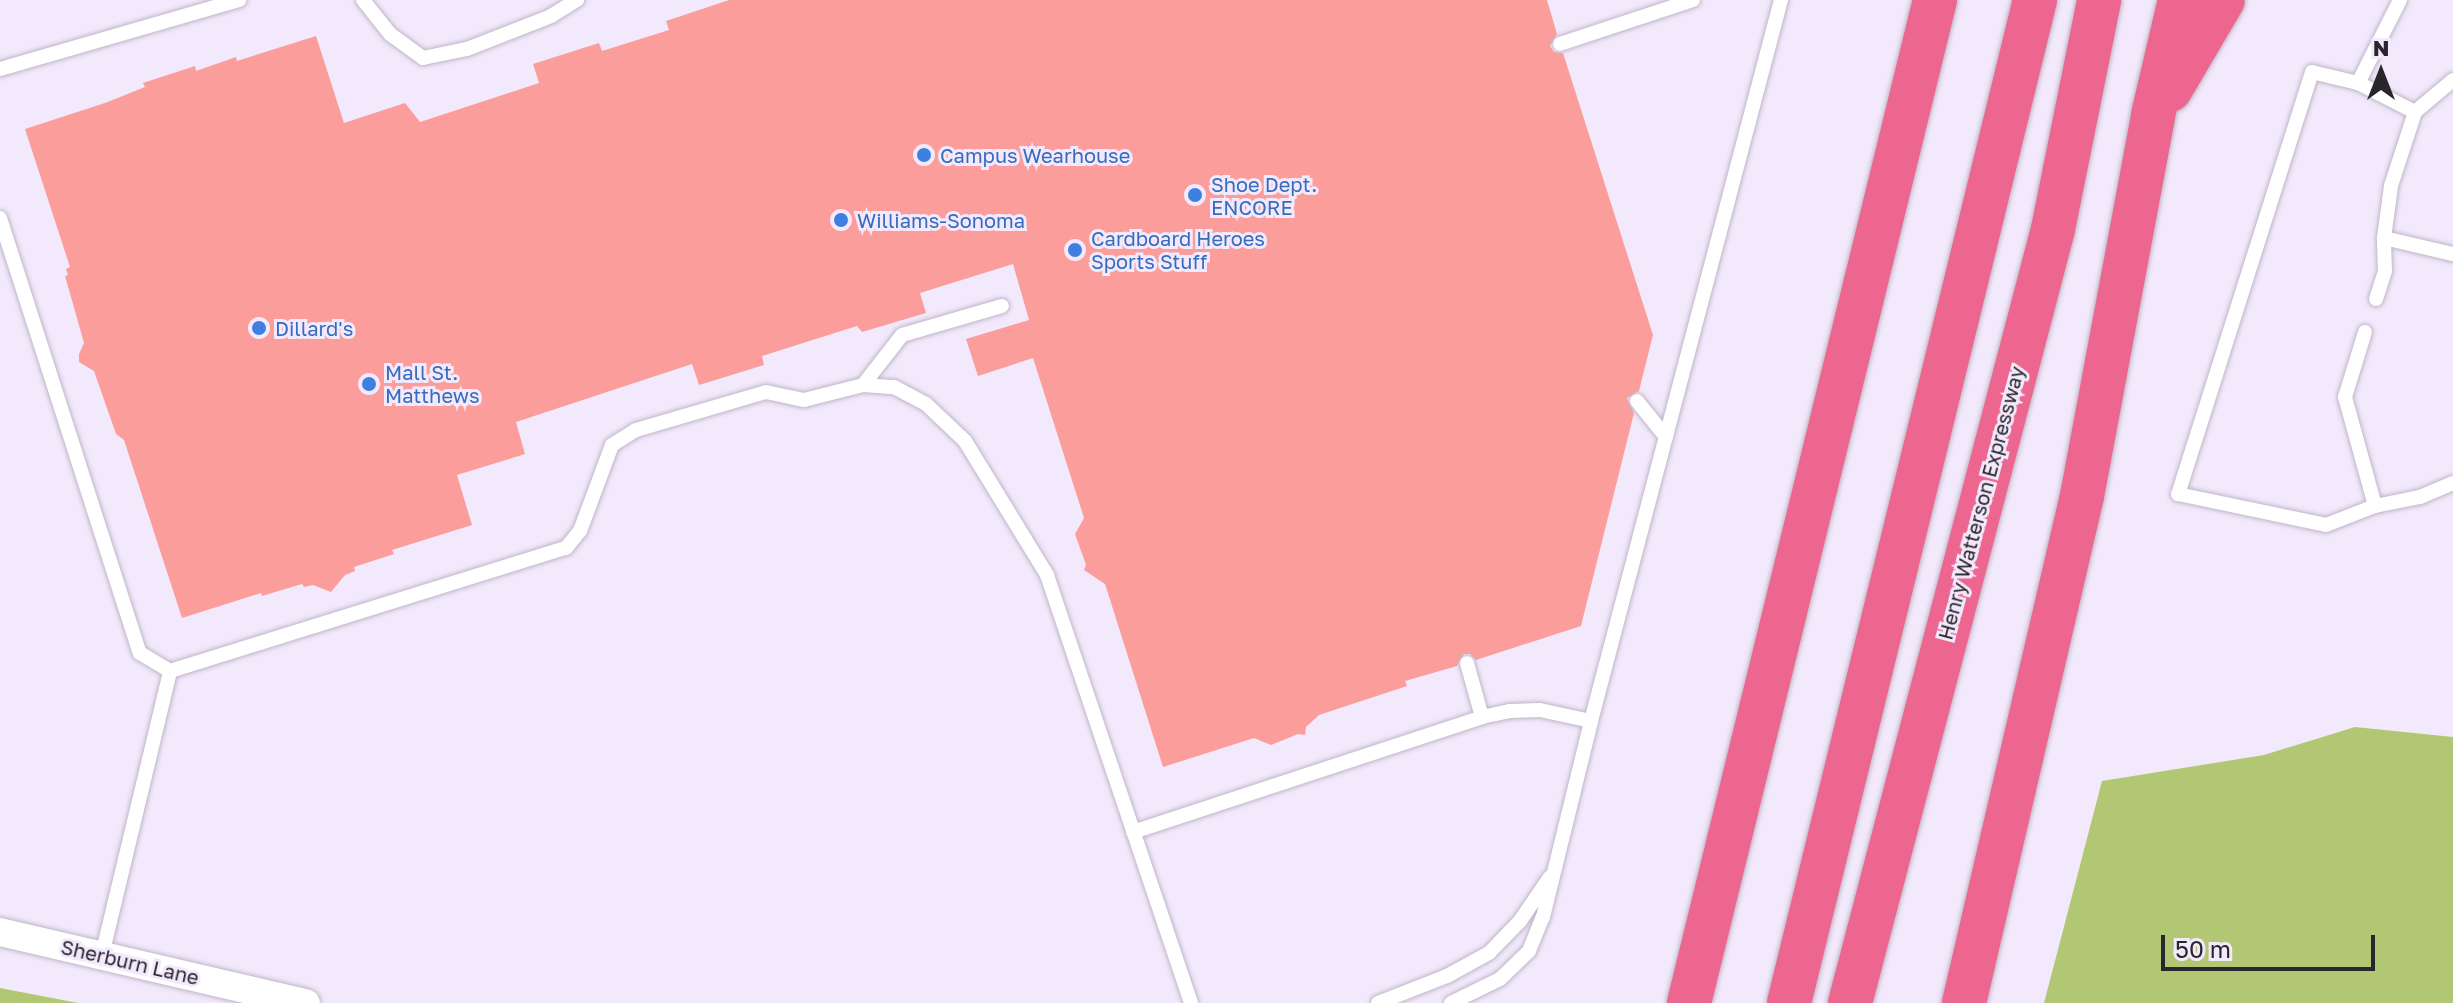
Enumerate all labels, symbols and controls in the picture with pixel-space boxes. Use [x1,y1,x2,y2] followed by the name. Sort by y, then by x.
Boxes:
[2341,32,2421,112] north arrow
[2373,34,2389,61] text: N
[940,143,1130,167] place label: Campus Wearhouse
[915,146,933,164] marker: Campus Wearhouse
[1211,172,1317,219] place label: Shoe Dept. ENCORE
[1186,186,1204,204] marker: Shoe Dept. ENCORE
[857,208,1025,232] place label: Williams-Sonoma
[832,211,850,229] marker: Williams-Sonoma
[1091,226,1265,273] place label: Cardboard Heroes Sports Stuff
[1066,241,1084,259] marker: Cardboard Heroes Sports Stuff
[275,316,353,340] place label: Dillard's
[250,319,268,337] marker: Dillard's
[385,360,480,407] place label: Mall St. Matthews
[1933,364,2029,642] street label: Henry Watterson Expressway
[360,375,378,393] marker: Mall St. Matthews
[2165,919,2379,969] scale bar
[59,934,201,990] street label: Sherburn Lane
[2175,934,2231,963] text: 50 m

